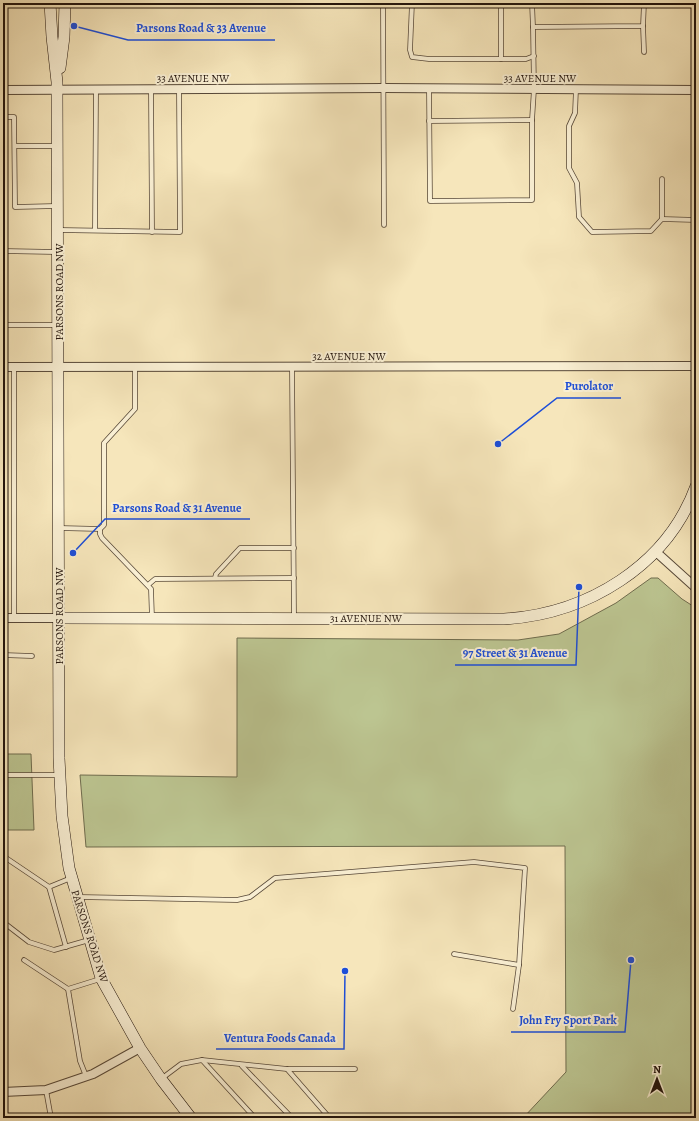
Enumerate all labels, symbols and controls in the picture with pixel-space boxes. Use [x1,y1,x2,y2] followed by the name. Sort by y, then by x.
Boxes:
[128,16,275,40] callout: Parsons Road & 33 Avenue
[136,20,267,36] text: Parsons Road & 33 Avenue
[157,71,230,86] street label: 33 AVENUE NW
[504,71,577,86] street label: 33 AVENUE NW
[52,243,67,340] street label: PARSONS ROAD NW
[312,349,386,364] street label: 32 AVENUE NW
[557,374,621,398] callout: Purolator
[565,378,613,394] text: Purolator
[105,495,250,519] callout: Parsons Road & 31 Avenue
[112,500,242,516] text: Parsons Road & 31 Avenue
[52,567,67,664] street label: PARSONS ROAD NW
[330,611,403,626] street label: 31 AVENUE NW
[455,641,576,665] callout: 97 Street & 31 Avenue
[463,645,568,661] text: 97 Street & 31 Avenue
[67,888,112,985] street label: PARSONS ROAD NW
[511,1008,625,1032] callout: John Fry Sport Park
[519,1012,618,1028] text: John Fry Sport Park
[216,1025,344,1049] callout: Ventura Foods Canada
[223,1030,336,1046] text: Ventura Foods Canada
[637,1059,677,1099] north arrow
[653,1062,661,1077] text: N

